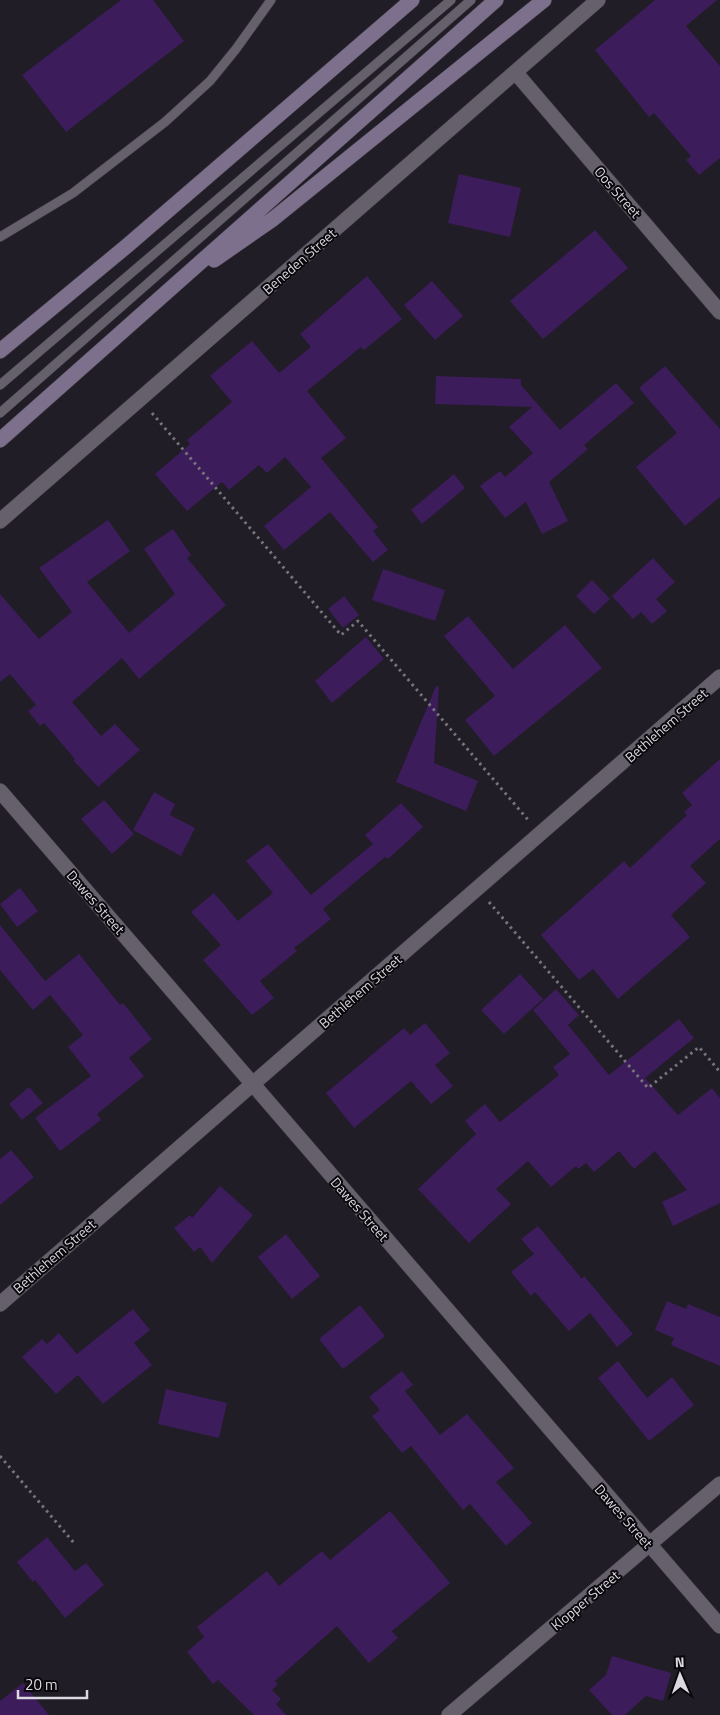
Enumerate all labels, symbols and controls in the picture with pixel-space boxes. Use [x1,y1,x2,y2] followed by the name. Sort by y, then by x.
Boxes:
[590,162,646,222] street label: Oos Street
[258,223,340,299] street label: Beneden Street
[620,683,712,767] street label: Bethlehem Street
[62,865,130,939] street label: Dawes Street
[314,949,406,1033] street label: Bethlehem Street
[326,1172,394,1246] street label: Dawes Street
[8,1214,100,1298] street label: Bethlehem Street
[590,1479,658,1553] street label: Dawes Street
[546,1565,624,1635] street label: Klopper Street
[655,1650,705,1700] north arrow
[674,1651,685,1672] text: N
[18,1668,86,1700] scale bar
[25,1673,58,1696] text: 20 m

